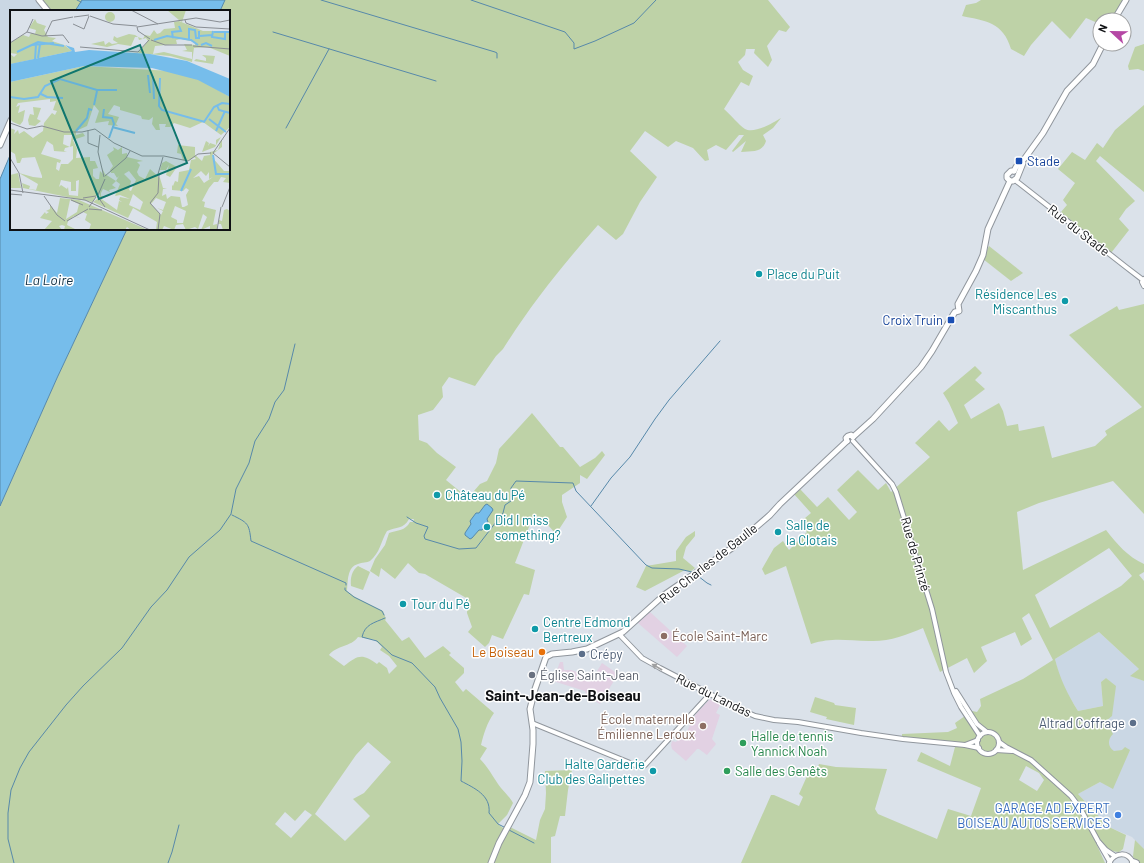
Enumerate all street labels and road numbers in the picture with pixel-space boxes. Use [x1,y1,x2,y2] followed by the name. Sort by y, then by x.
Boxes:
[1045,201,1113,259] street label: Rue du Stade
[898,515,934,593] street label: Rue de Prinzé
[656,520,760,606] street label: Rue Charles de Gaulle
[674,670,754,720] street label: Rue du Landas

